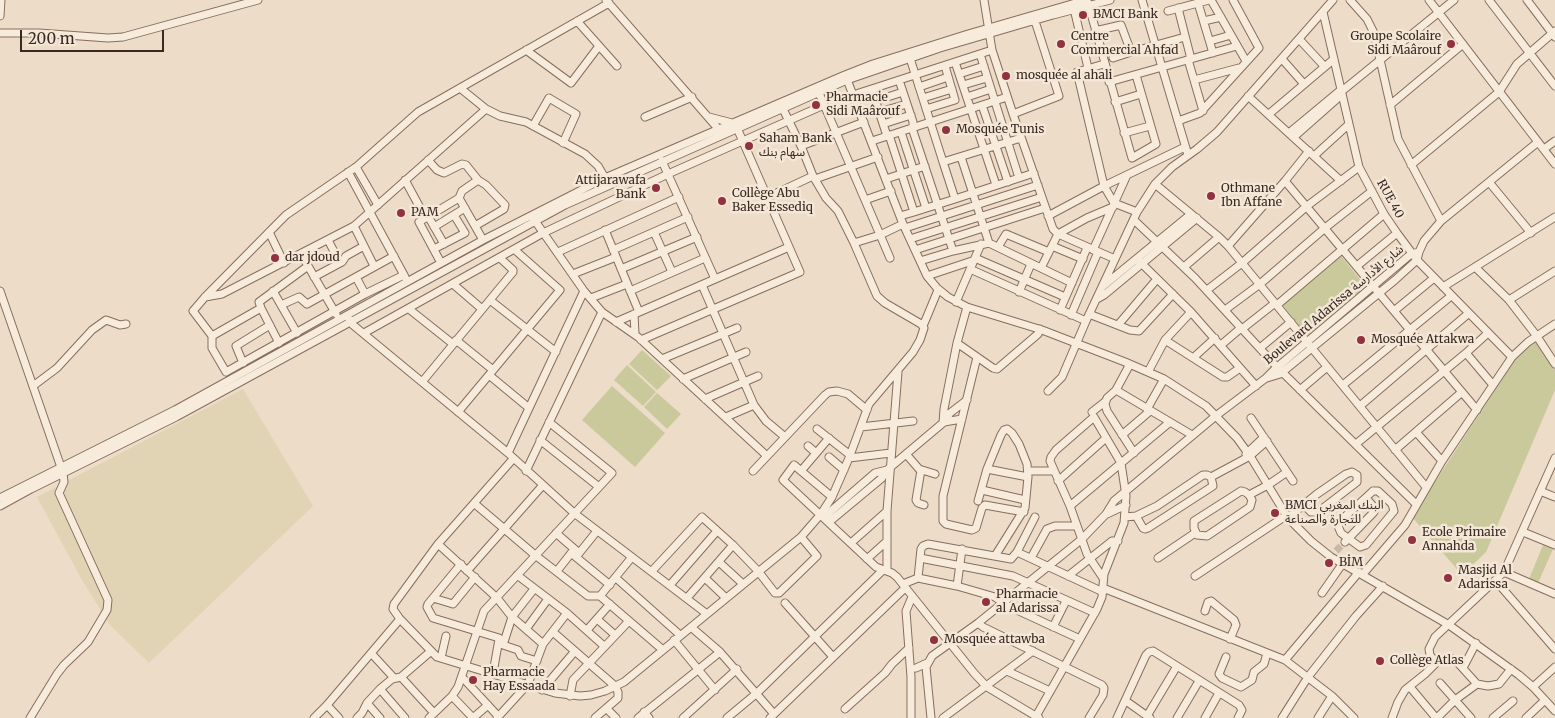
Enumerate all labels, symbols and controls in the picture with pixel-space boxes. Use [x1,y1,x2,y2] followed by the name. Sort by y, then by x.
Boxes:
[1093,8,1158,22] place label: BMCI Bank
[1077,9,1089,21] marker: BMCI Bank
[22,20,166,52] scale bar
[28,29,75,48] text: 200 m
[1071,30,1178,58] place label: Centre Commercial Ahfad
[1351,30,1441,58] place label: Groupe Scolaire Sidi Maârouf
[1055,38,1067,50] marker: Centre Commercial Ahfad
[1445,38,1457,50] marker: Groupe Scolaire Sidi Maârouf
[1016,69,1112,83] place label: mosquée al ahali
[1000,70,1012,82] marker: mosquée al ahali
[826,91,900,119] place label: Pharmacie Sidi Maârouf
[810,99,822,111] marker: Pharmacie Sidi Maârouf
[956,123,1044,137] place label: Mosquée Tunis
[940,124,952,136] marker: Mosquée Tunis
[759,132,832,160] place label: Saham Bank سهام بنك
[743,140,755,152] marker: Saham Bank سهام بنك
[575,174,646,202] place label: Attijarawafa Bank
[1373,177,1407,221] street label: RUE 40
[650,182,662,194] marker: Attijarawafa Bank
[1221,182,1282,210] place label: Othmane Ibn Affane
[732,187,813,215] place label: Collège Abu Baker Essediq
[1205,190,1217,202] marker: Othmane Ibn Affane
[716,195,728,207] marker: Collège Abu Baker Essediq
[411,206,439,220] place label: PAM
[395,207,407,219] marker: PAM
[1261,242,1407,368] street label: Boulevard Adarissa شارع الأدارسة
[285,251,340,265] place label: dar jdoud
[269,252,281,264] marker: dar jdoud
[1371,333,1474,347] place label: Mosquée Attakwa
[1355,334,1367,346] marker: Mosquée Attakwa
[1285,499,1384,527] place label: BMCI البنك المغربي للتجارة والصناعة
[1269,507,1281,519] marker: BMCI البنك المغربي للتجارة والصناعة
[1422,526,1506,554] place label: Ecole Primaire Annahda
[1406,534,1418,546] marker: Ecole Primaire Annahda
[1339,556,1363,570] place label: BİM
[1323,557,1335,569] marker: BİM
[1458,564,1512,592] place label: Masjid Al Adarissa
[1442,572,1454,584] marker: Masjid Al Adarissa
[996,588,1059,616] place label: Pharmacie al Adarissa
[980,596,992,608] marker: Pharmacie al Adarissa
[944,633,1045,647] place label: Mosquée attawba
[928,634,940,646] marker: Mosquée attawba
[1390,654,1464,668] place label: Collège Atlas
[1374,655,1386,667] marker: Collège Atlas
[483,666,555,694] place label: Pharmacie Hay Essaada
[467,674,479,686] marker: Pharmacie Hay Essaada

